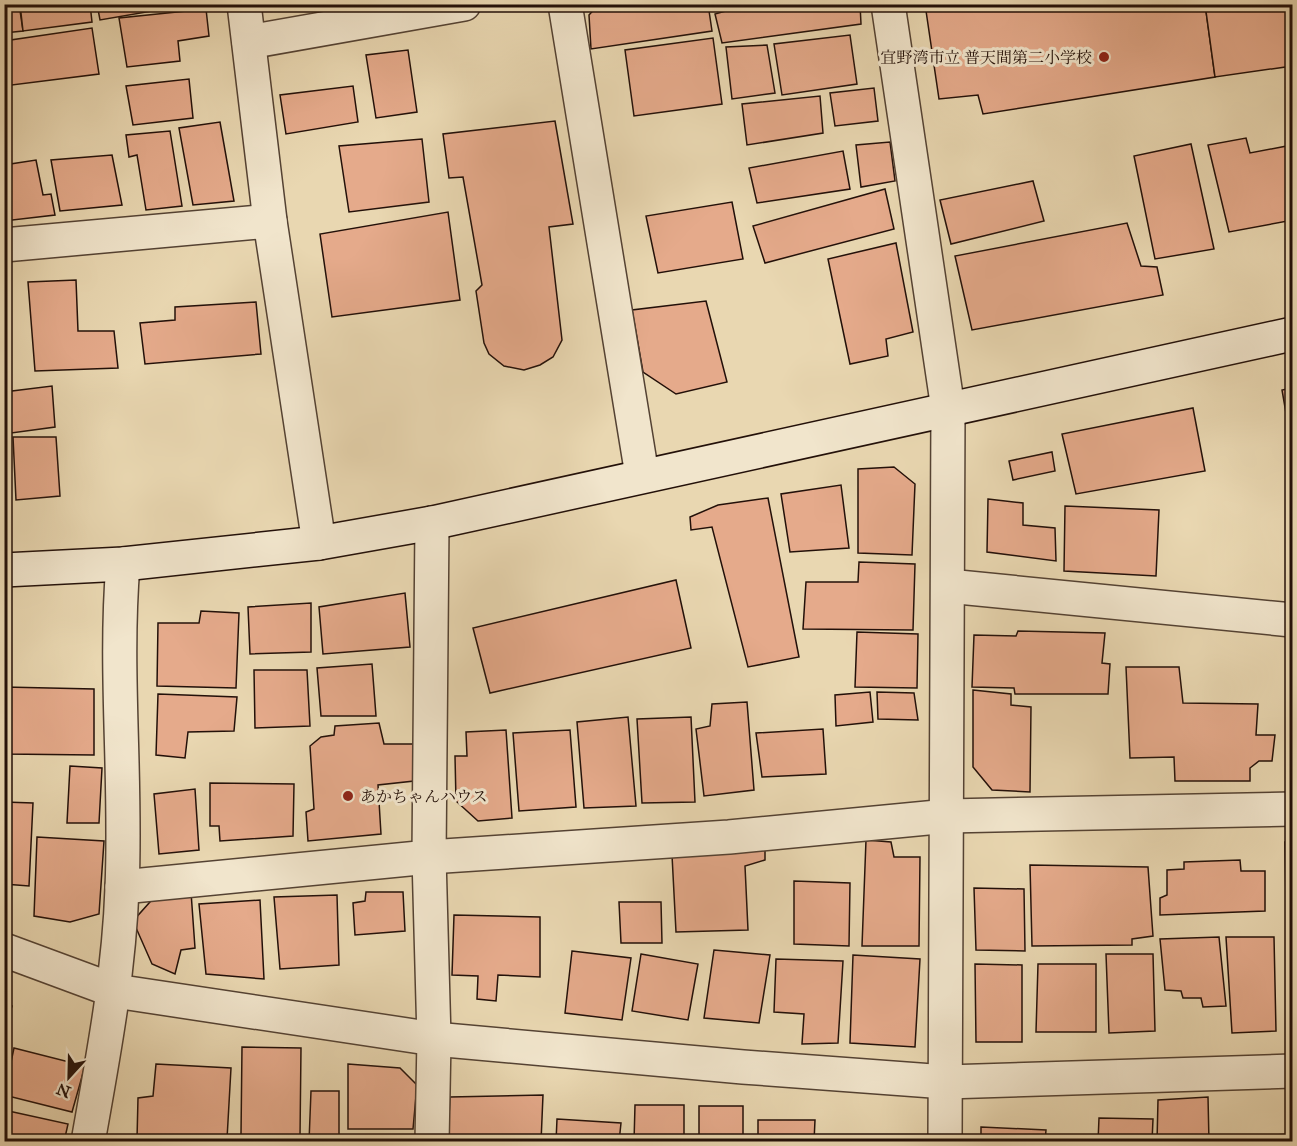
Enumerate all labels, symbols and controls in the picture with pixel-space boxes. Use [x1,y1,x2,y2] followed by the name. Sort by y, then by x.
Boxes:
[881,48,1092,67] place label: 宜野湾市立 普天間第二小学校
[1097,50,1111,64] marker: 宜野湾市立 普天間第二小学校
[360,787,488,806] place label: あかちゃんハウス
[341,789,355,803] marker: あかちゃんハウス
[39,1047,99,1107] north arrow
[53,1079,73,1102] text: N

